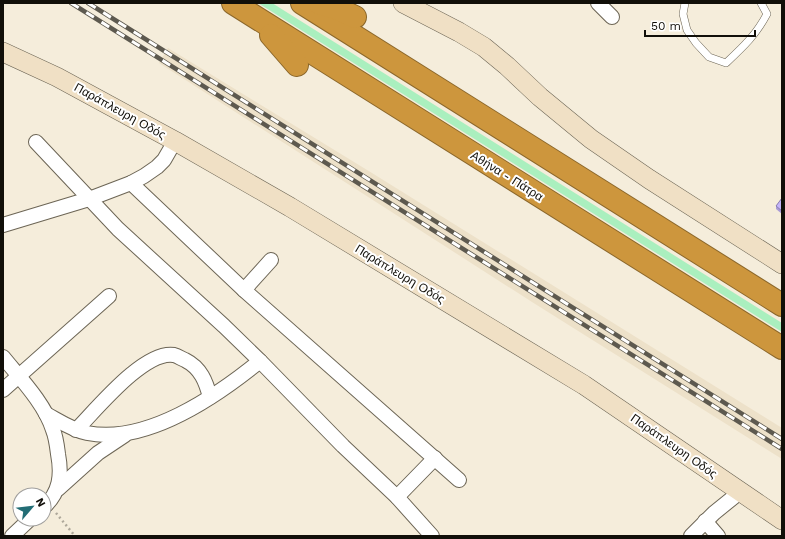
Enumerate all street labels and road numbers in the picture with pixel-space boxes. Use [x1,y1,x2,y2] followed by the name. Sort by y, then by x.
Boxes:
[72,80,168,142] street label: Παράπλευρη Οδός
[468,148,546,204] street label: Αθήνα - Πάτρα
[353,242,448,306] street label: Παράπλευρη Οδός
[628,411,720,481] street label: Παράπλευρη Οδός

